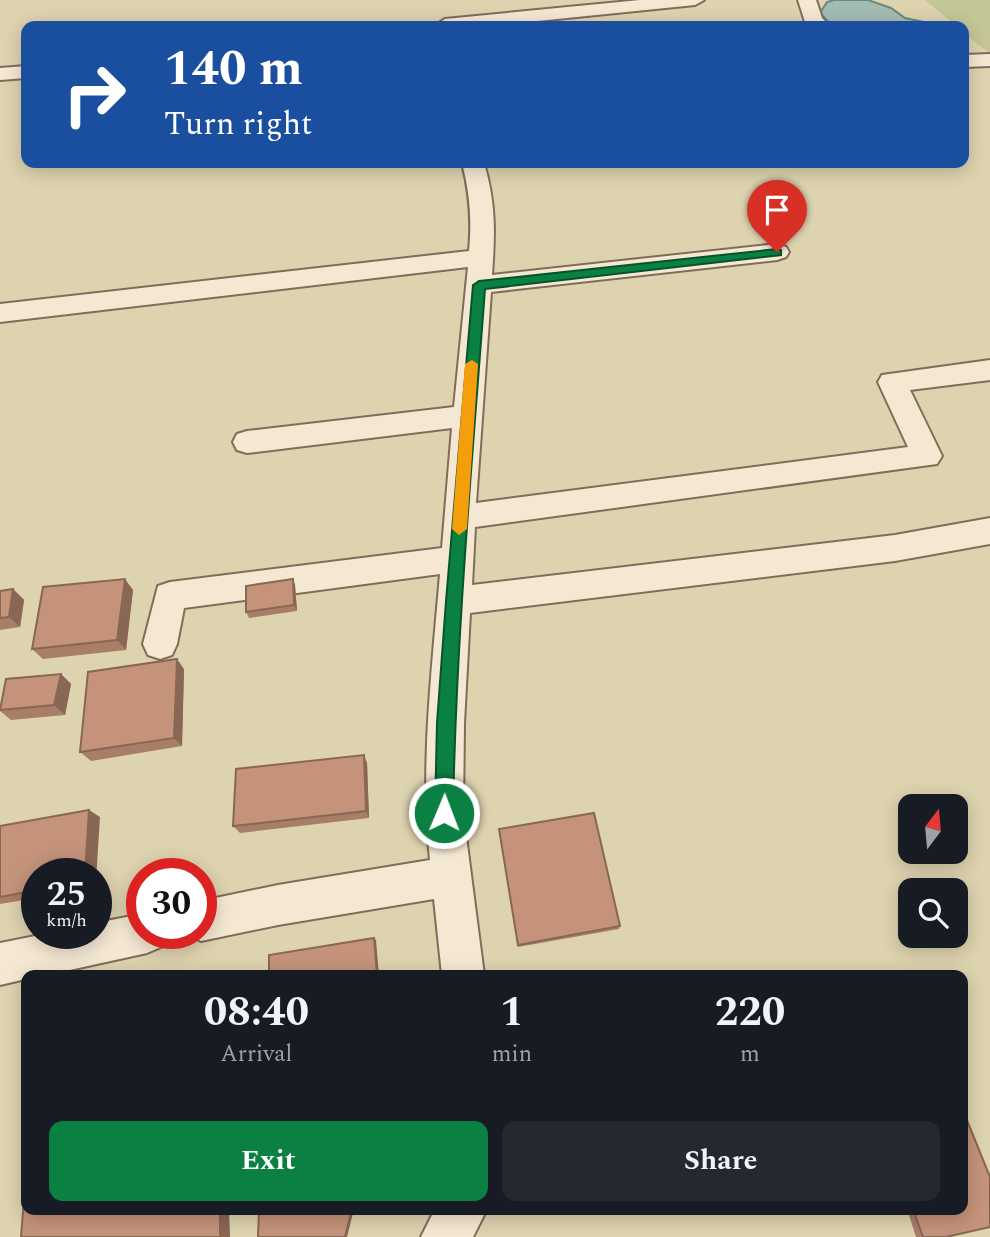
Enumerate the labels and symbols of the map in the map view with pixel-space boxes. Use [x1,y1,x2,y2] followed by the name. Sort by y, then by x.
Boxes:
[747,180,807,252] pin
[407,776,481,850] position arrow
[898,794,968,864] north arrow
[126,858,217,949] speed limit sign: 30

